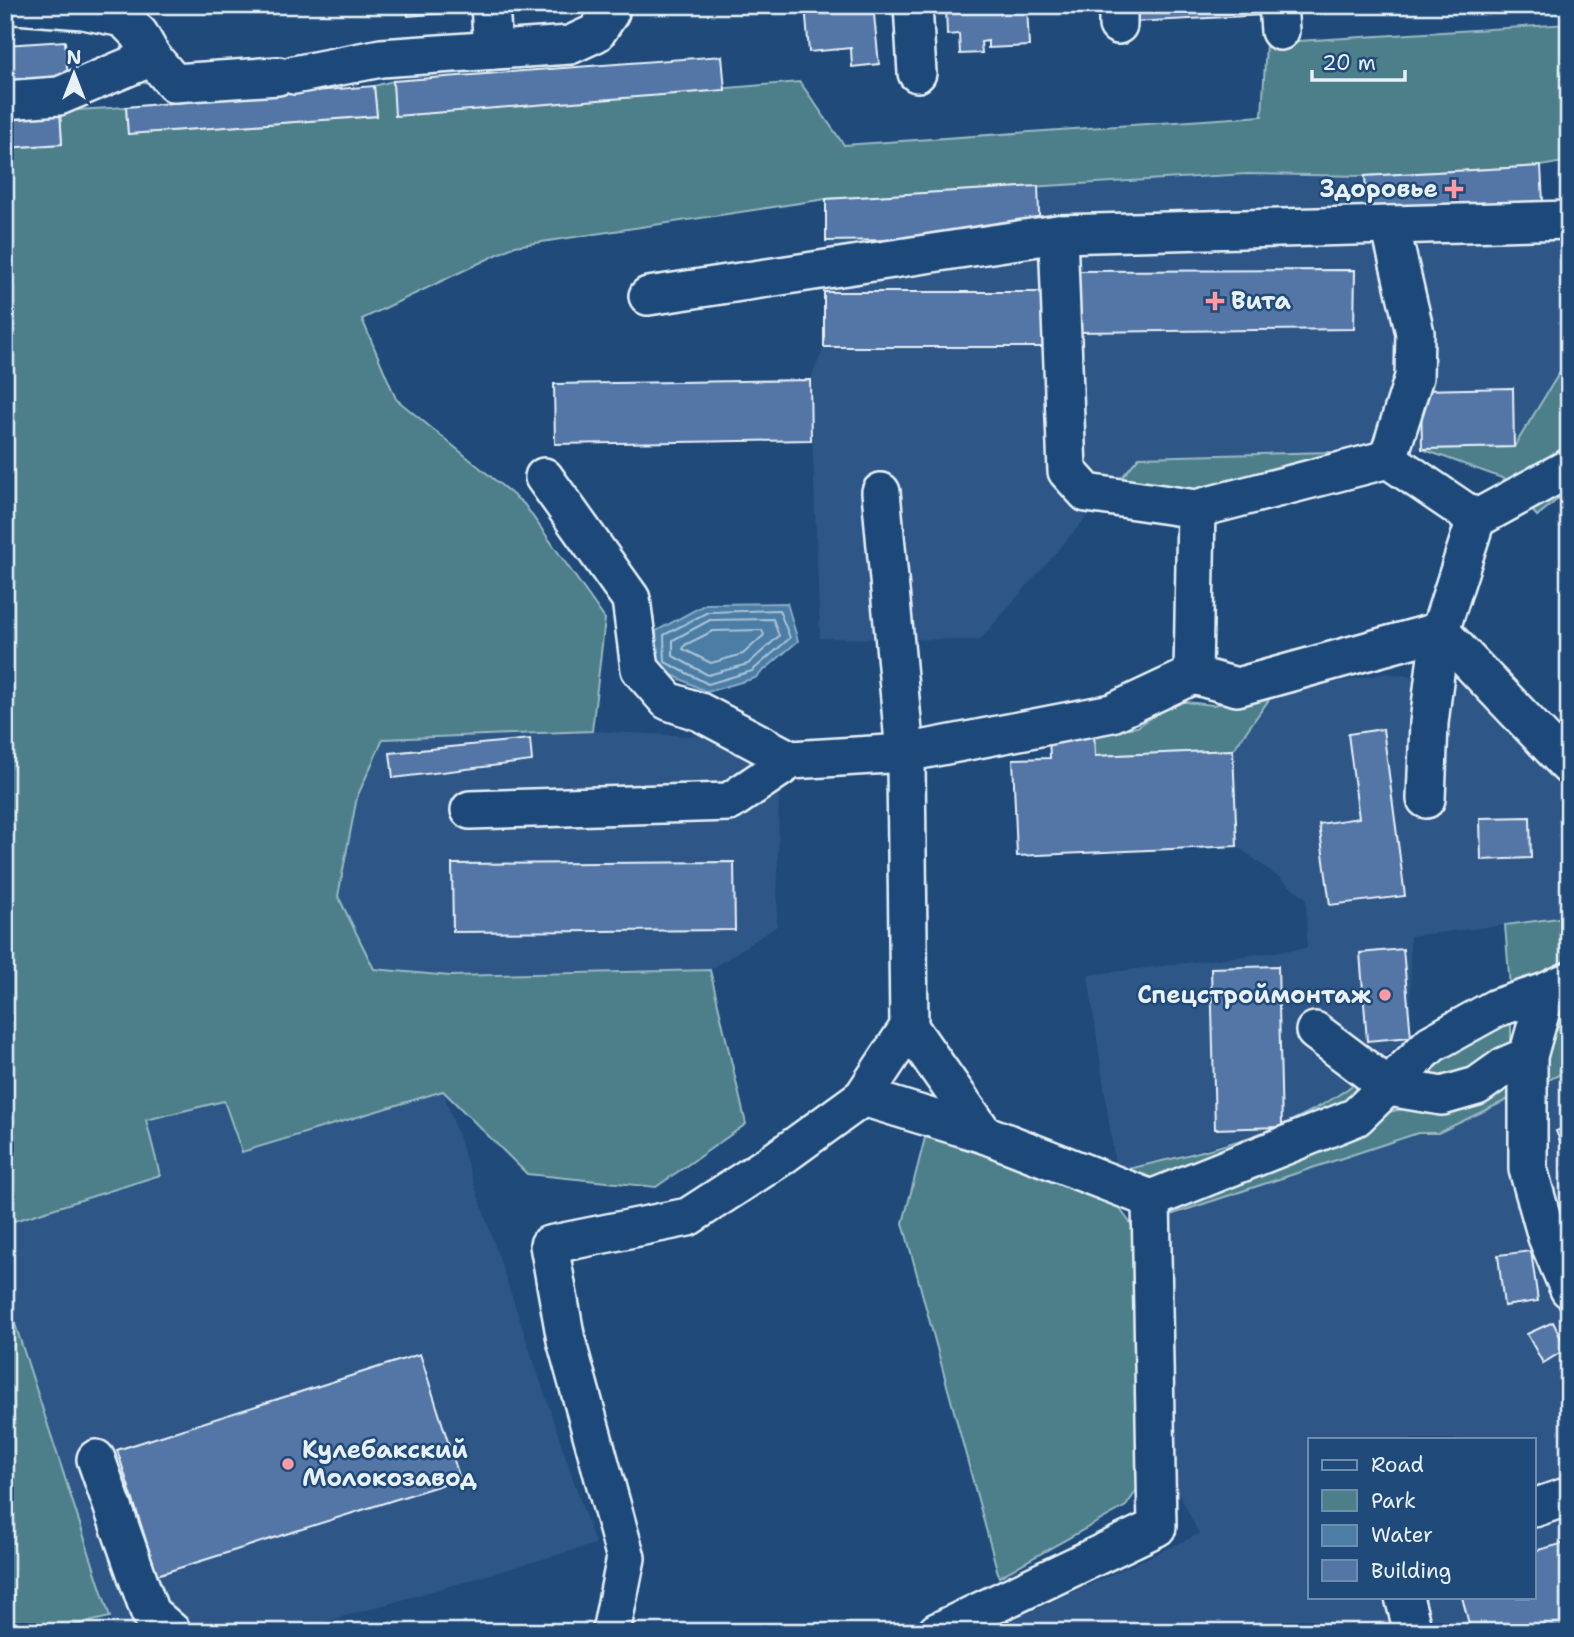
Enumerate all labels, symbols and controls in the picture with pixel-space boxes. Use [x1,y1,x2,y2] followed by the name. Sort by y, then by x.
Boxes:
[38,38,108,108] north arrow
[1312,38,1404,82] scale bar
[66,45,82,70] text: N
[1322,49,1376,77] text: 20 m
[1320,173,1438,205] place label: Здоровье
[1444,179,1464,199] marker: Здоровье
[1231,285,1291,317] place label: Вита
[1205,291,1225,311] marker: Вита
[1137,979,1372,1011] place label: Спецстроймонтаж
[1377,987,1393,1003] marker: Спецстроймонтаж
[302,1434,477,1494] place label: Кулебакский Молокозавод
[1308,1438,1536,1598] legend
[1371,1451,1424,1479] text: Road
[280,1456,296,1472] marker: Кулебакский Молокозавод
[1371,1487,1416,1515] text: Park
[1371,1521,1433,1549] text: Water
[1371,1557,1451,1585] text: Building

